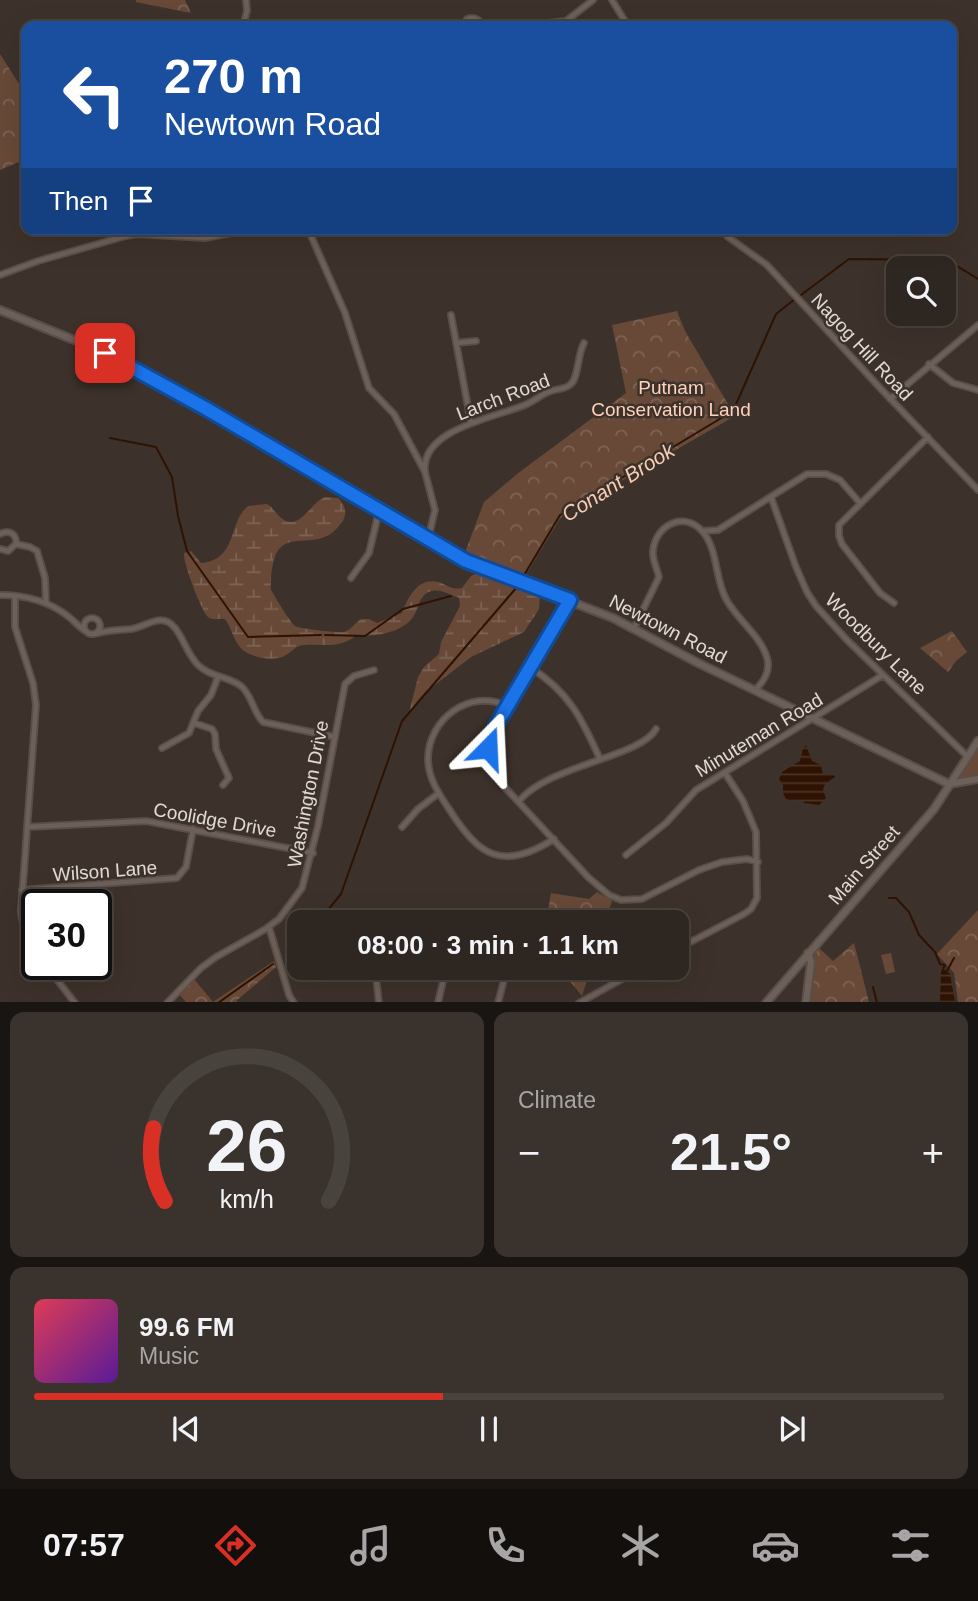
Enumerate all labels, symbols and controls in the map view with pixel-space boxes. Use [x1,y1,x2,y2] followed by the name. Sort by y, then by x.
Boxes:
[49,49,140,140] icon: left
[164,49,303,103] text: 270 m
[164,106,381,142] text: Newtown Road
[122,182,160,220] icon: arrive
[49,186,108,216] text: Then
[886,256,956,326] map controls
[886,256,956,326] button: search
[807,289,917,405] street label: Nagog Hill Road
[75,323,135,383] pin
[86,334,124,372] icon: arrive
[453,370,553,424] street label: Larch Road
[591,377,751,420] park label: Putnam Conservation Land
[557,437,680,526] water label: Conant Brook
[821,589,931,699] street label: Woodbury Lane
[606,590,730,668] street label: Newtown Road
[692,689,826,781] street label: Minuteman Road
[451,711,525,785] position arrow
[283,719,333,869] street label: Washington Drive
[152,799,278,841] street label: Coolidge Drive
[824,821,904,909] street label: Main Street
[52,857,158,885] street label: Wilson Lane
[21,889,112,980] speed limit sign: 30
[357,930,619,960] text: 08:00 · 3 min · 1.1 km
[518,1087,596,1113] text: Climate
[207,1105,287,1186] text: 26
[670,1123,792,1181] text: 21.5°
[518,1132,540,1174] text: −
[922,1132,944,1174] text: +
[220,1184,274,1212] text: km/h
[139,1312,234,1342] text: 99.6 FM
[139,1343,199,1369] text: Music
[167,1410,205,1448] icon: previous
[470,1410,508,1448] icon: pause
[773,1410,811,1448] icon: next
[211,1521,260,1570] icon: directions
[346,1521,395,1570] icon: music
[481,1521,530,1570] icon: phone
[616,1521,665,1570] icon: climate
[751,1521,800,1570] icon: car
[886,1521,935,1570] icon: filters
[43,1527,125,1563] text: 07:57

